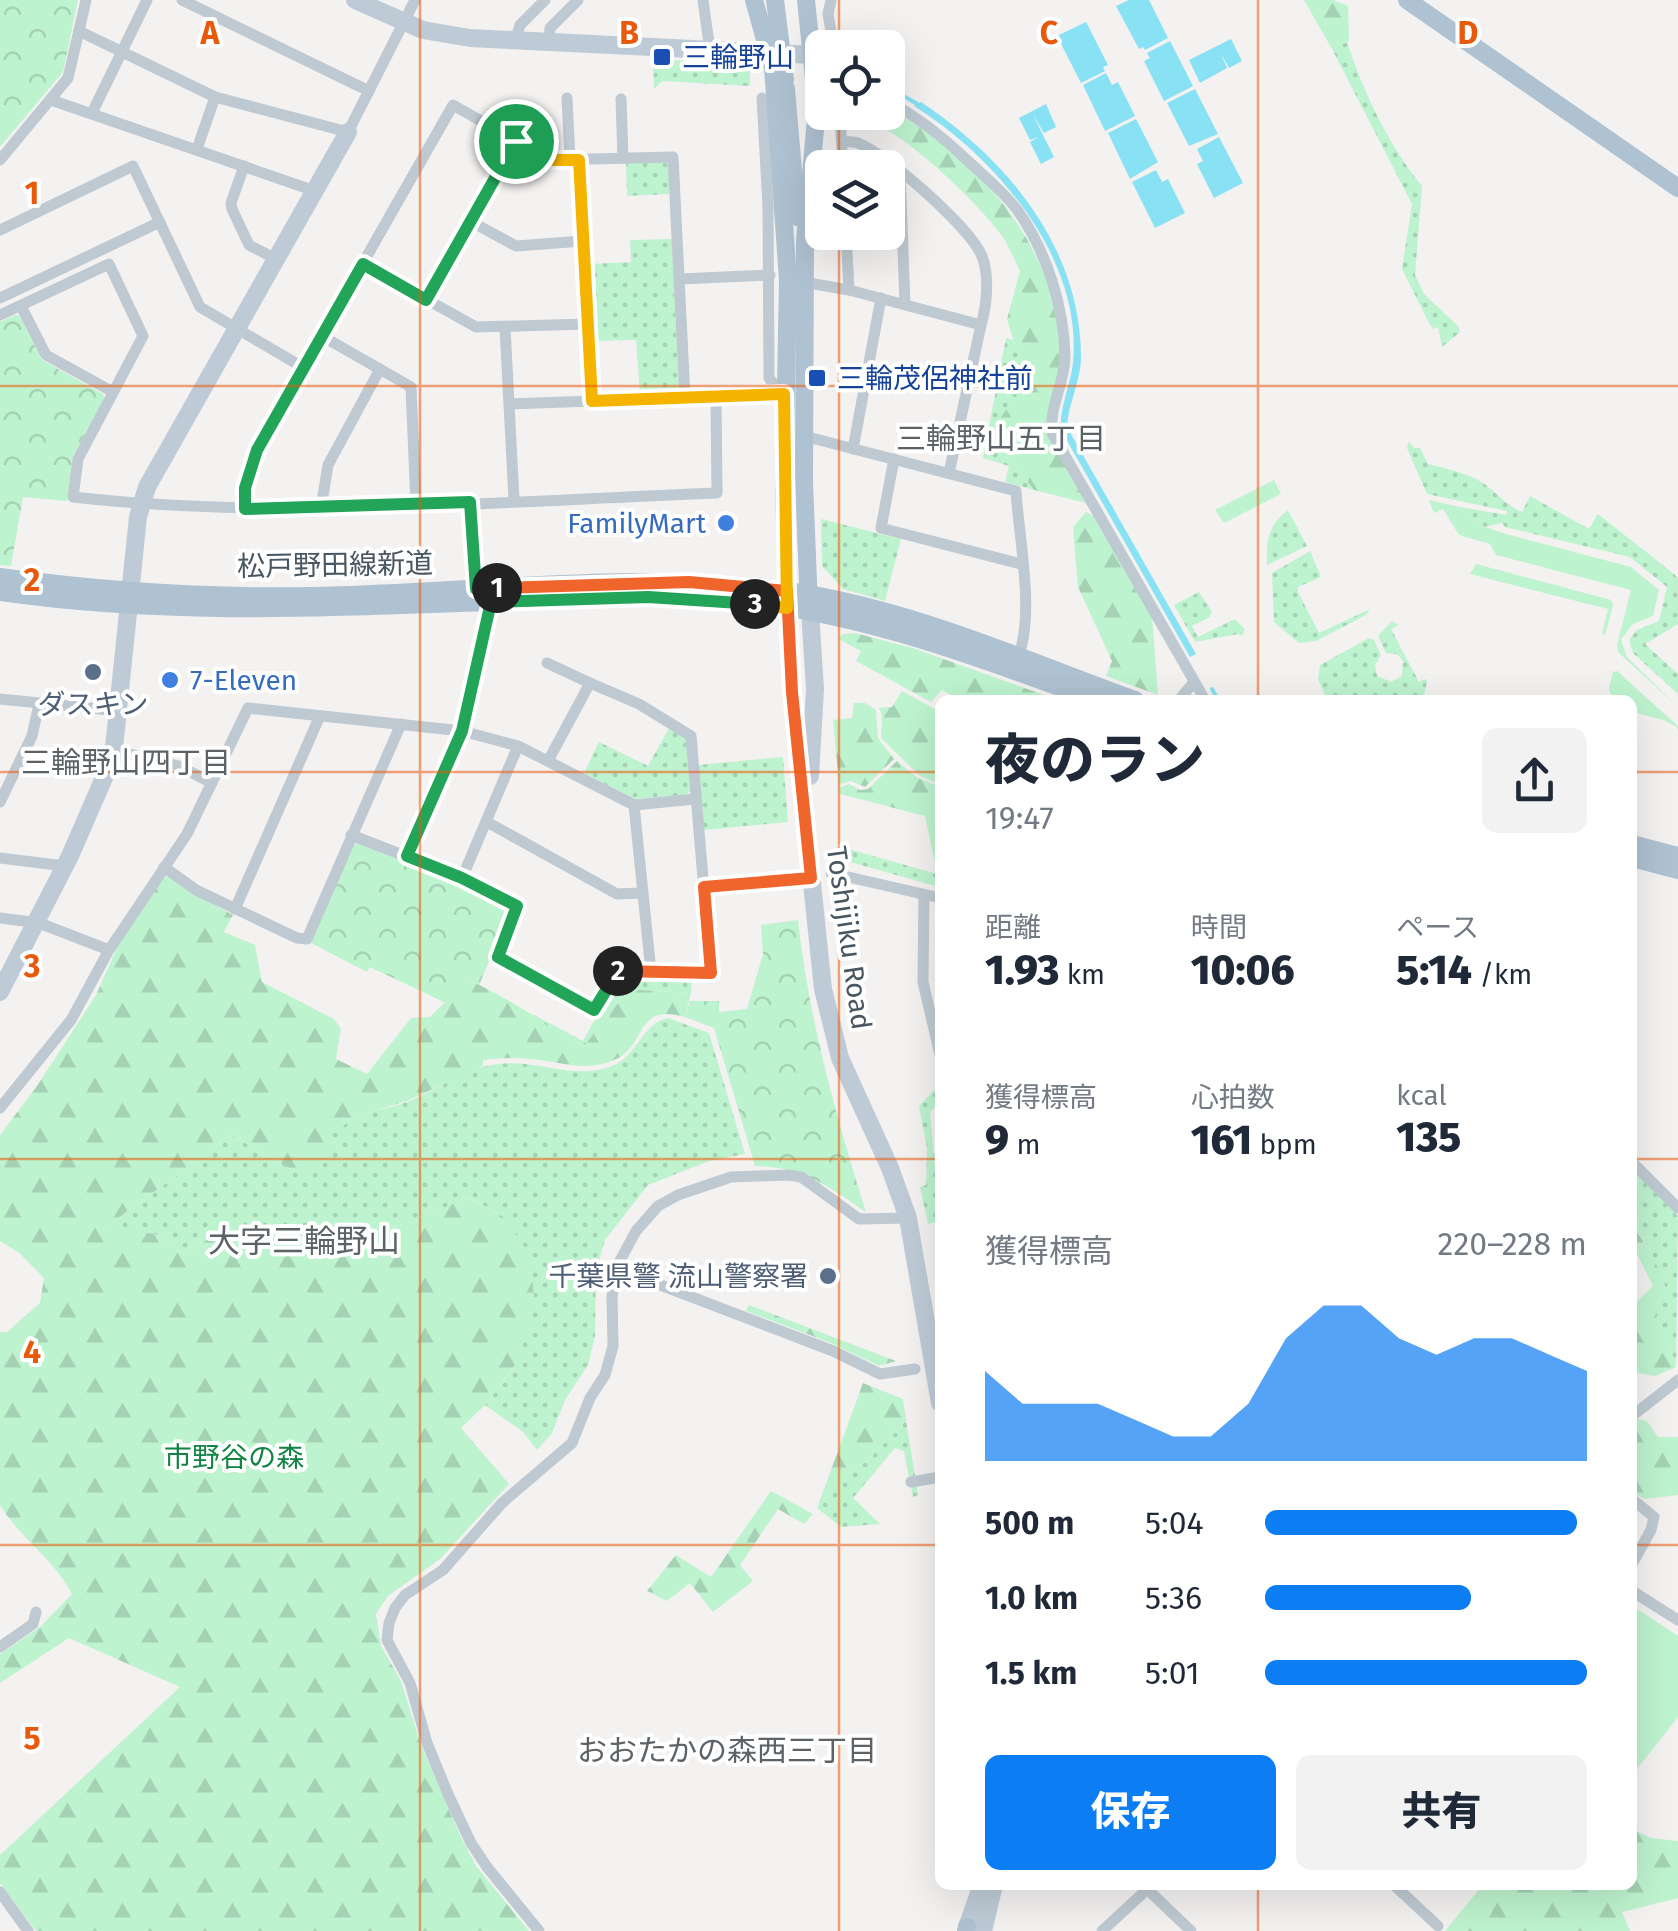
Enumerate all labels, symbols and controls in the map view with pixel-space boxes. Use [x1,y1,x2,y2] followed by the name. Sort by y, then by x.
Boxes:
[200,14,221,52] text: A
[619,14,639,52] text: B
[1040,14,1059,52] text: C
[1458,14,1478,52] text: D
[805,30,905,250] map controls
[805,30,905,130] button: locate
[682,41,794,74] place label: 三輪野山
[651,46,673,68] marker: 三輪野山
[474,99,559,184] pin
[489,114,544,169] icon: arrive
[805,150,905,250] button: layers
[25,174,39,212] text: 1
[837,362,1033,395] place label: 三輪茂侶神社前
[806,367,828,389] marker: 三輪茂侶神社前
[896,421,1106,457] district label: 三輪野山五丁目
[567,507,707,540] place label: FamilyMart
[715,512,737,534] marker: FamilyMart
[237,547,433,583] street label: 松戸野田線新道
[24,561,40,599] text: 2
[472,563,522,613] pin: 1
[491,571,504,604] text: 1
[730,579,780,629] pin: 3
[748,587,762,620] text: 3
[82,661,104,683] marker: ダスキン
[190,664,297,697] place label: 7-Eleven
[159,669,181,691] marker: 7-Eleven
[37,688,149,721] place label: ダスキン
[985,728,1205,794] text: 夜のラン
[1482,728,1587,833] button: share
[21,745,231,781] district label: 三輪野山四丁目
[985,799,1054,837] text: 19:47
[820,844,878,1032] street label: Toshijiku Road
[985,911,1041,944] text: 距離
[1191,911,1247,944] text: 時間
[1396,911,1479,944] text: ペース
[985,945,1059,995] text: 1.93
[1191,945,1295,995] text: 10:06
[1396,945,1472,995] text: 5:14
[593,946,643,996] pin: 2
[23,947,40,985] text: 3
[611,954,625,987] text: 2
[1059,958,1105,991] text: km
[1472,958,1532,991] text: /km
[1396,1079,1447,1112] text: kcal
[985,1081,1097,1114] text: 獲得標高
[1191,1081,1275,1114] text: 心拍数
[1396,1112,1461,1162] text: 135
[985,1115,1009,1165] text: 9
[1191,1115,1252,1165] text: 161
[1009,1128,1040,1161] text: m
[1252,1128,1317,1161] text: bpm
[208,1222,400,1260] district label: 大字三輪野山
[1438,1225,1587,1263] text: 220–228 m
[985,1232,1113,1270] text: 獲得標高
[549,1260,808,1293] place label: 千葉県警 流山警察署
[817,1265,839,1287] marker: 千葉県警 流山警察署
[23,1333,41,1371] text: 4
[164,1441,304,1474] park label: 市野谷の森
[985,1504,1074,1542] text: 500 m
[1145,1504,1204,1542] text: 5:04
[985,1579,1078,1617] text: 1.0 km
[1145,1579,1202,1617] text: 5:36
[985,1654,1077,1692] text: 1.5 km
[1145,1654,1200,1692] text: 5:01
[23,1719,41,1757] text: 5
[577,1733,877,1769] district label: おおたかの森西三丁目
[985,1755,1276,1870] button: 保存
[1296,1755,1587,1870] button: 共有

